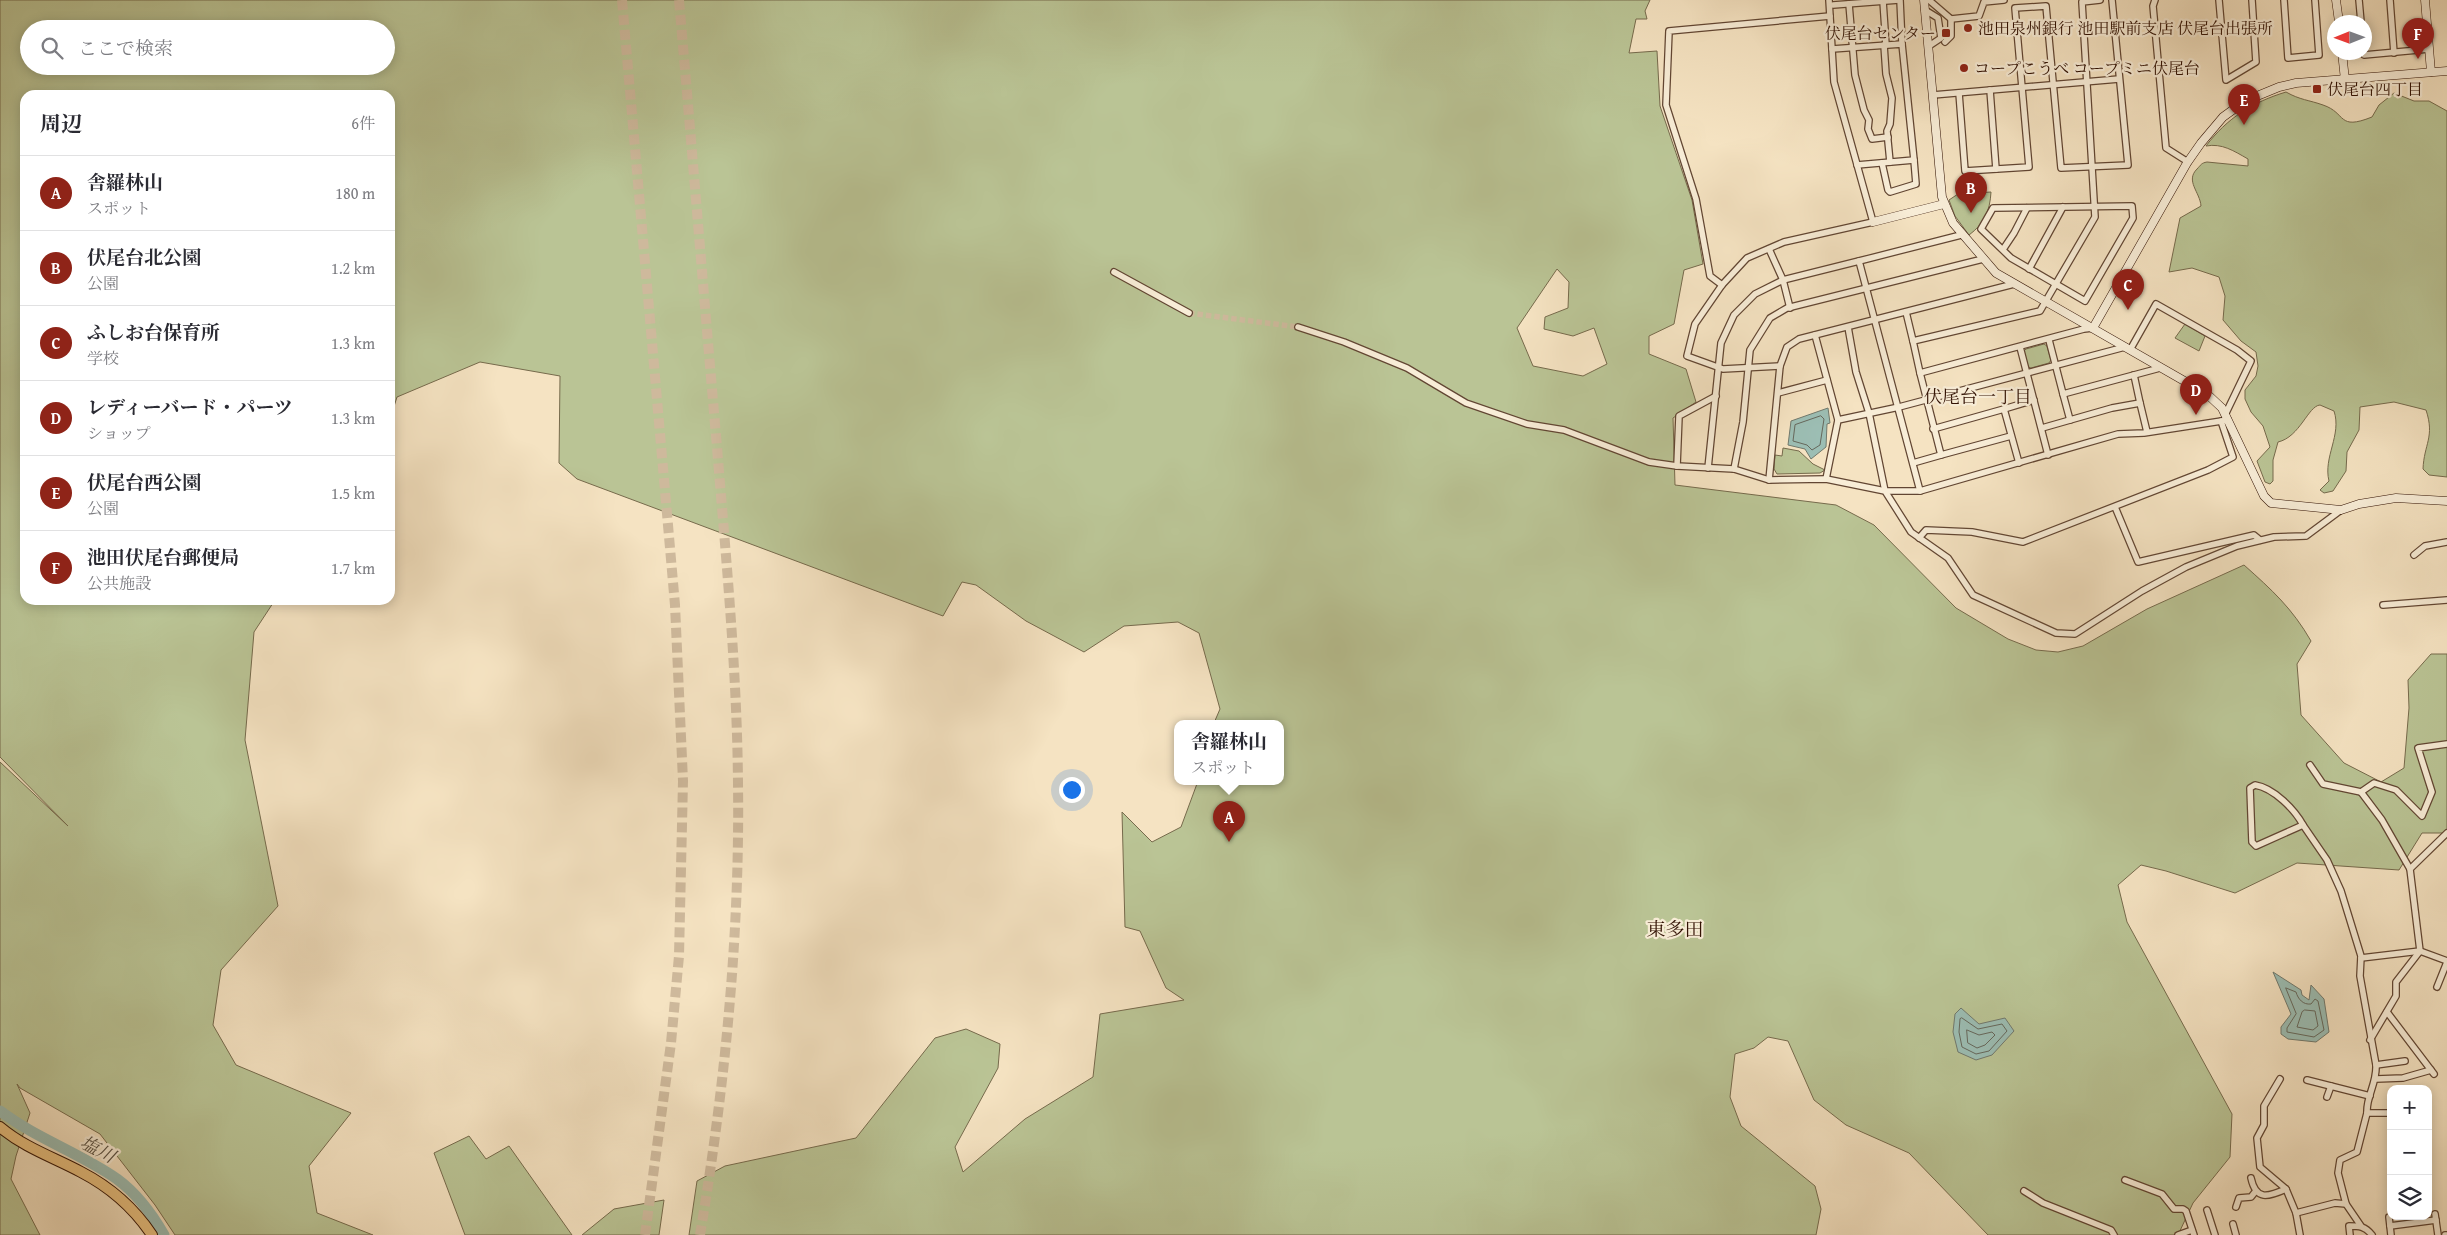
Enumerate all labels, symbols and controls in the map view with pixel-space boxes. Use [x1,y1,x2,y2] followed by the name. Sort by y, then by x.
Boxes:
[2327,15,2372,60] north arrow
[1978,16,2273,40] place label: 池田泉州銀行 池田駅前支店 伏尾台出張所
[2402,18,2434,59] pin: F
[20,20,395,75] search box
[1825,21,1936,45] place label: 伏尾台センター
[1962,22,1974,34] marker: 池田泉州銀行 池田駅前支店 伏尾台出張所
[1940,27,1952,39] marker: 伏尾台センター
[38,34,66,62] icon: search
[78,34,173,62] text: ここで検索
[1974,56,2200,80] place label: コープこうべ コープミニ伏尾台
[1958,62,1970,74] marker: コープこうべ コープミニ伏尾台
[2327,77,2423,101] place label: 伏尾台四丁目
[2311,83,2323,95] marker: 伏尾台四丁目
[2228,84,2260,125] pin: E
[40,108,82,139] text: 周辺
[351,111,375,135] text: 6件
[87,168,163,196] text: 舎羅林山
[1955,172,1987,213] pin: B
[51,181,61,205] text: A
[335,181,375,205] text: 180 m
[87,196,151,220] text: スポット
[87,243,201,271] text: 伏尾台北公園
[51,256,61,280] text: B
[331,256,375,280] text: 1.2 km
[2112,269,2144,310] pin: C
[87,271,119,295] text: 公園
[87,318,220,346] text: ふしお台保育所
[51,331,61,355] text: C
[331,331,375,355] text: 1.3 km
[87,346,119,370] text: 学校
[2180,374,2212,415] pin: D
[1924,383,2032,410] district label: 伏尾台一丁目
[87,393,293,421] text: レディーバード・パーツ
[51,406,61,430] text: D
[331,406,375,430] text: 1.3 km
[87,421,151,445] text: ショップ
[87,468,201,496] text: 伏尾台⻄公園
[52,481,60,505] text: E
[331,481,375,505] text: 1.5 km
[87,496,119,520] text: 公園
[87,543,239,571] text: 池田伏尾台郵便局
[52,556,60,580] text: F
[331,556,375,580] text: 1.7 km
[87,571,151,595] text: 公共施設
[1174,720,1284,785] popup
[1191,727,1267,755] text: 舎羅林山
[1191,755,1255,779] text: スポット
[1059,777,1085,803] your location
[1213,801,1245,842] pin: A
[1646,915,1704,943] district label: 東多田
[2387,1085,2432,1220] map controls
[2387,1085,2432,1130] button: +
[76,1129,122,1170] water label: 塩川
[2387,1130,2432,1175] button: −
[2387,1175,2432,1220] button: layers

